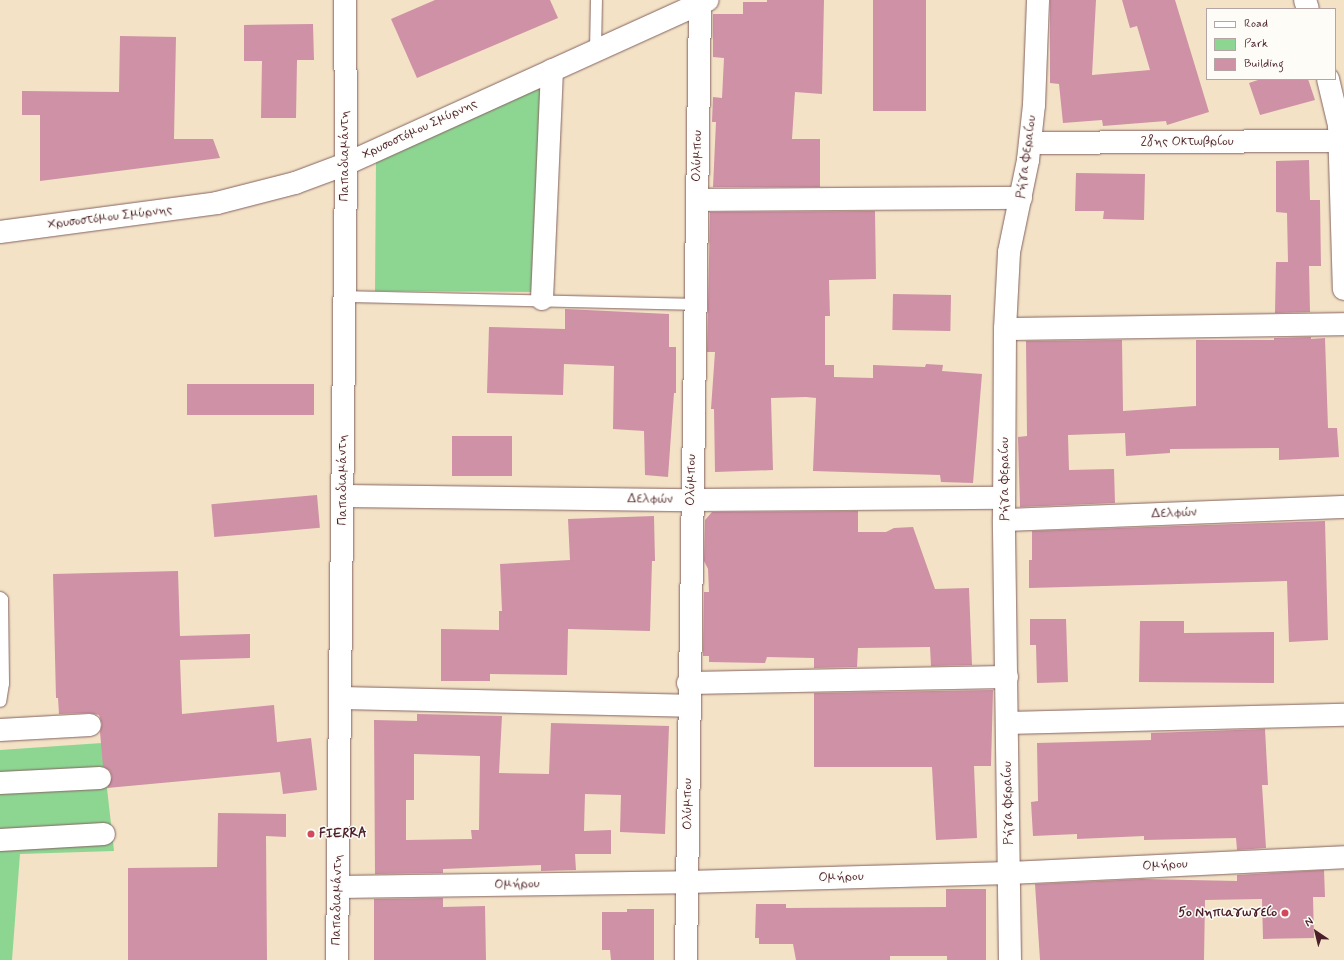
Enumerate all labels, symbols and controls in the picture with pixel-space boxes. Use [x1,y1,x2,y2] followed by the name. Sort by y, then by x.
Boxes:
[1206,8,1336,80] legend
[1244,16,1268,32] text: Road
[1244,36,1268,52] text: Park
[1244,56,1284,72] text: Building
[360,96,480,164] street label: Χρυσοστόμου Σμύρνης
[337,110,353,202] street label: Παπαδιαμάντη
[1013,114,1041,200] street label: Ρήγα Φεραίου
[690,130,706,182] street label: Ολύμπου
[1140,134,1234,150] street label: 28ης Οκτωβρίου
[47,203,173,233] street label: Χρυσοστόμου Σμύρνης
[335,434,351,526] street label: Παπαδιαμάντη
[997,437,1013,521] street label: Ρήγα Φεραίου
[684,454,700,506] street label: Ολύμπου
[627,492,673,508] street label: Δελφών
[1151,505,1197,523] street label: Δελφών
[1000,761,1018,845] street label: Ρήγα Φεραίου
[680,778,696,830] street label: Ολύμπου
[319,826,367,842] place label: FIERRA
[306,829,316,839] marker: FIERRA
[329,854,347,946] street label: Παπαδιαμάντη
[1142,857,1188,875] street label: Ομήρου
[818,869,864,887] street label: Ομήρου
[494,877,540,893] street label: Ομήρου
[1178,905,1277,921] place label: 5ο Νηπιαγωγείο
[1280,908,1290,918] marker: 5ο Νηπιαγωγείο
[1296,912,1336,952] north arrow
[1302,914,1316,930] text: N

